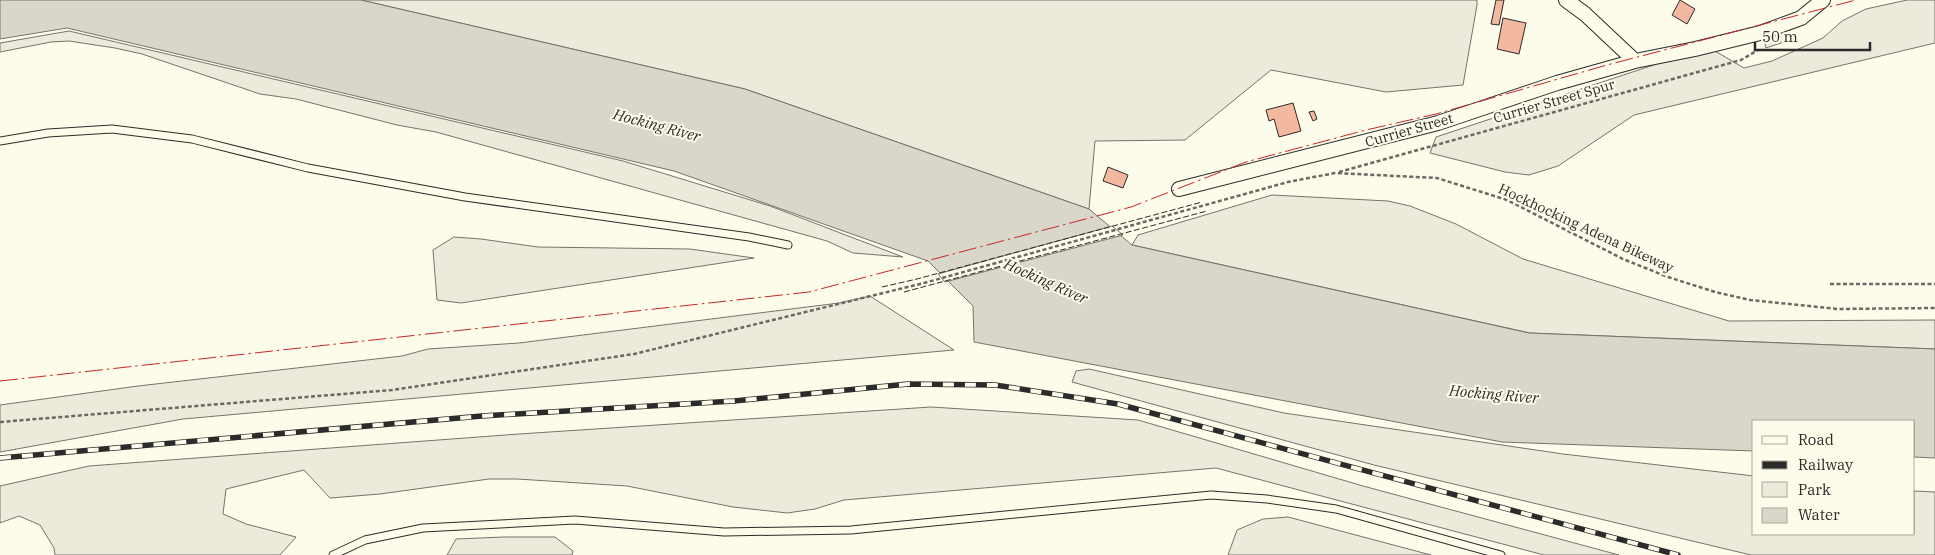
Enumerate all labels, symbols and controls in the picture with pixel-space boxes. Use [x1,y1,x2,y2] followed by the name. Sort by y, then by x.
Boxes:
[1755,20,1870,52] scale bar
[1762,27,1798,46] text: 50 m
[1491,75,1618,127] street label: Currier Street Spur
[610,104,703,146] water label: Hocking River
[1363,109,1455,151] street label: Currier Street
[1496,179,1677,277] street label: Hockhocking Adena Bikeway
[1000,254,1091,308] water label: Hocking River
[1447,381,1540,407] water label: Hocking River
[1752,420,1915,535] legend
[1798,430,1834,449] text: Road
[1798,455,1853,474] text: Railway
[1798,480,1831,499] text: Park
[1798,505,1840,524] text: Water

